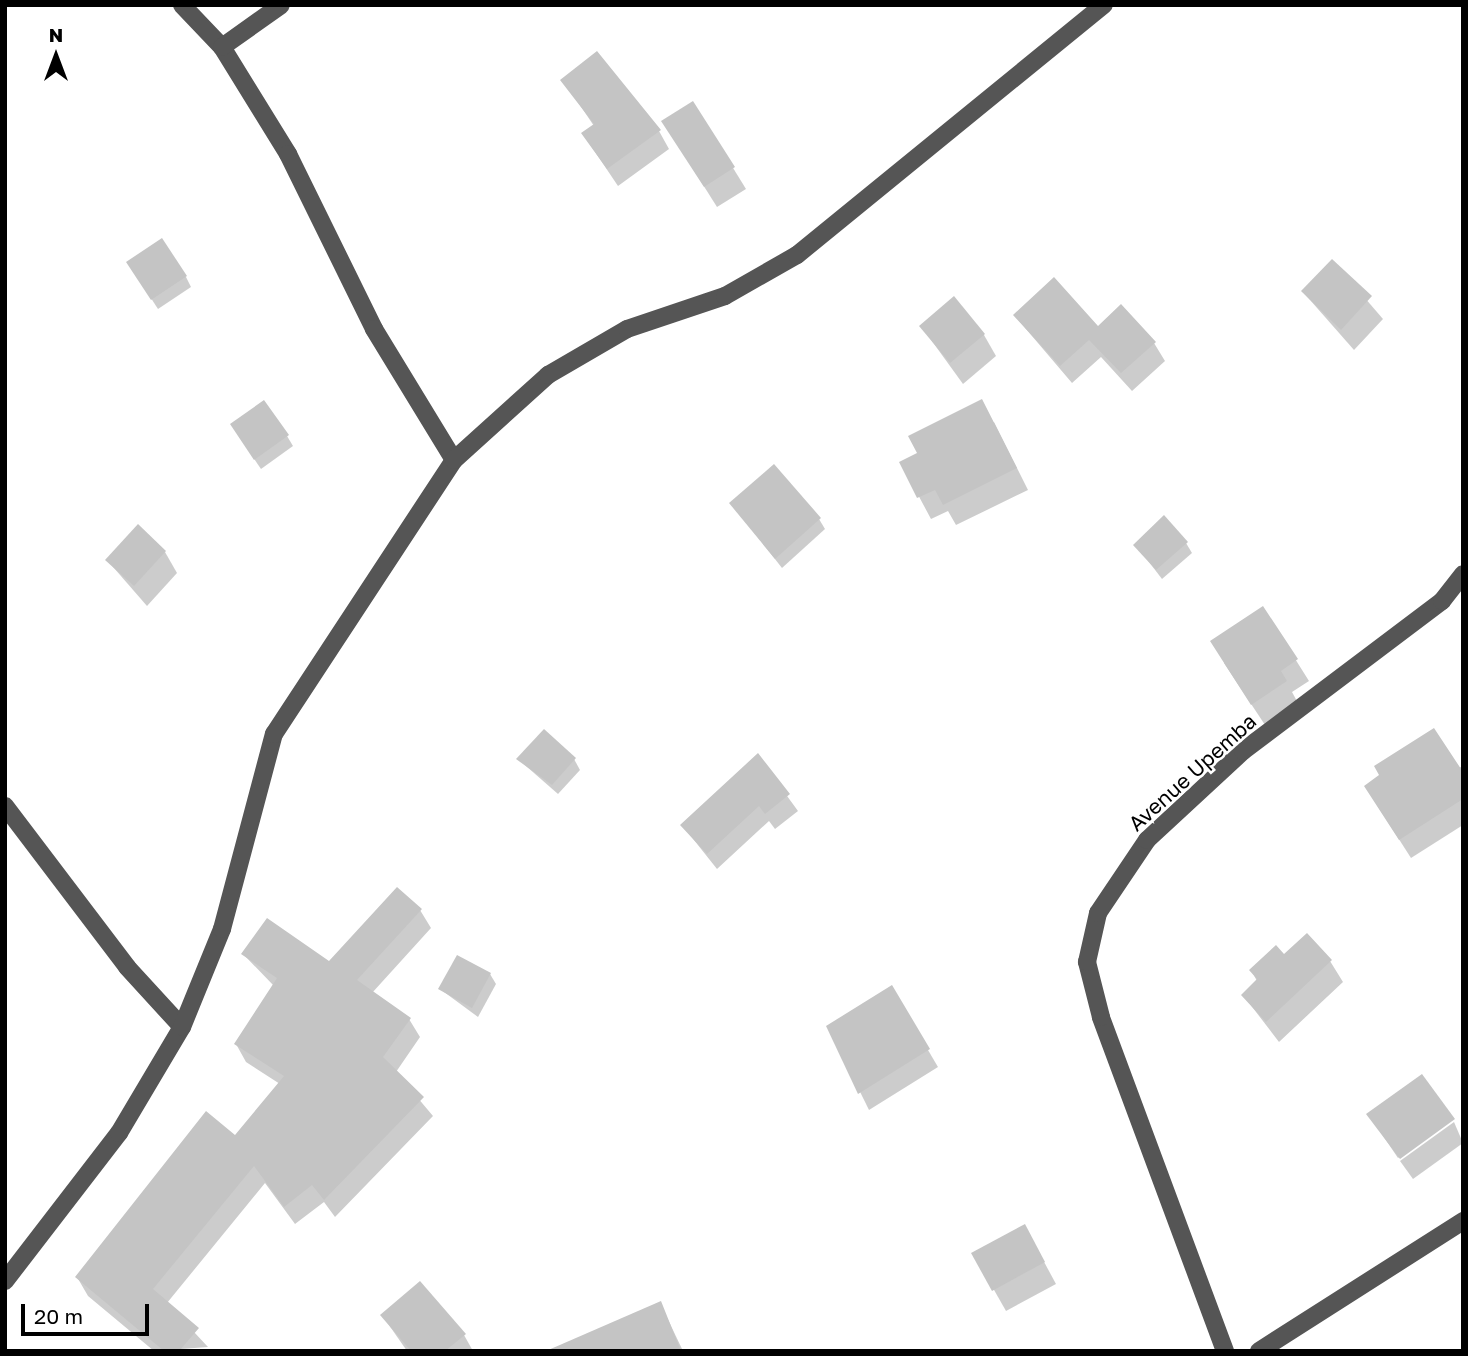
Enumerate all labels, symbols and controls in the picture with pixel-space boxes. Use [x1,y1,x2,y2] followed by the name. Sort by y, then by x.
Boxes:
[21,21,91,91] north arrow
[49,23,63,46] text: N
[1123,708,1261,836] street label: Avenue Upemba
[24,1290,152,1334] scale bar
[34,1303,83,1329] text: 20 m

